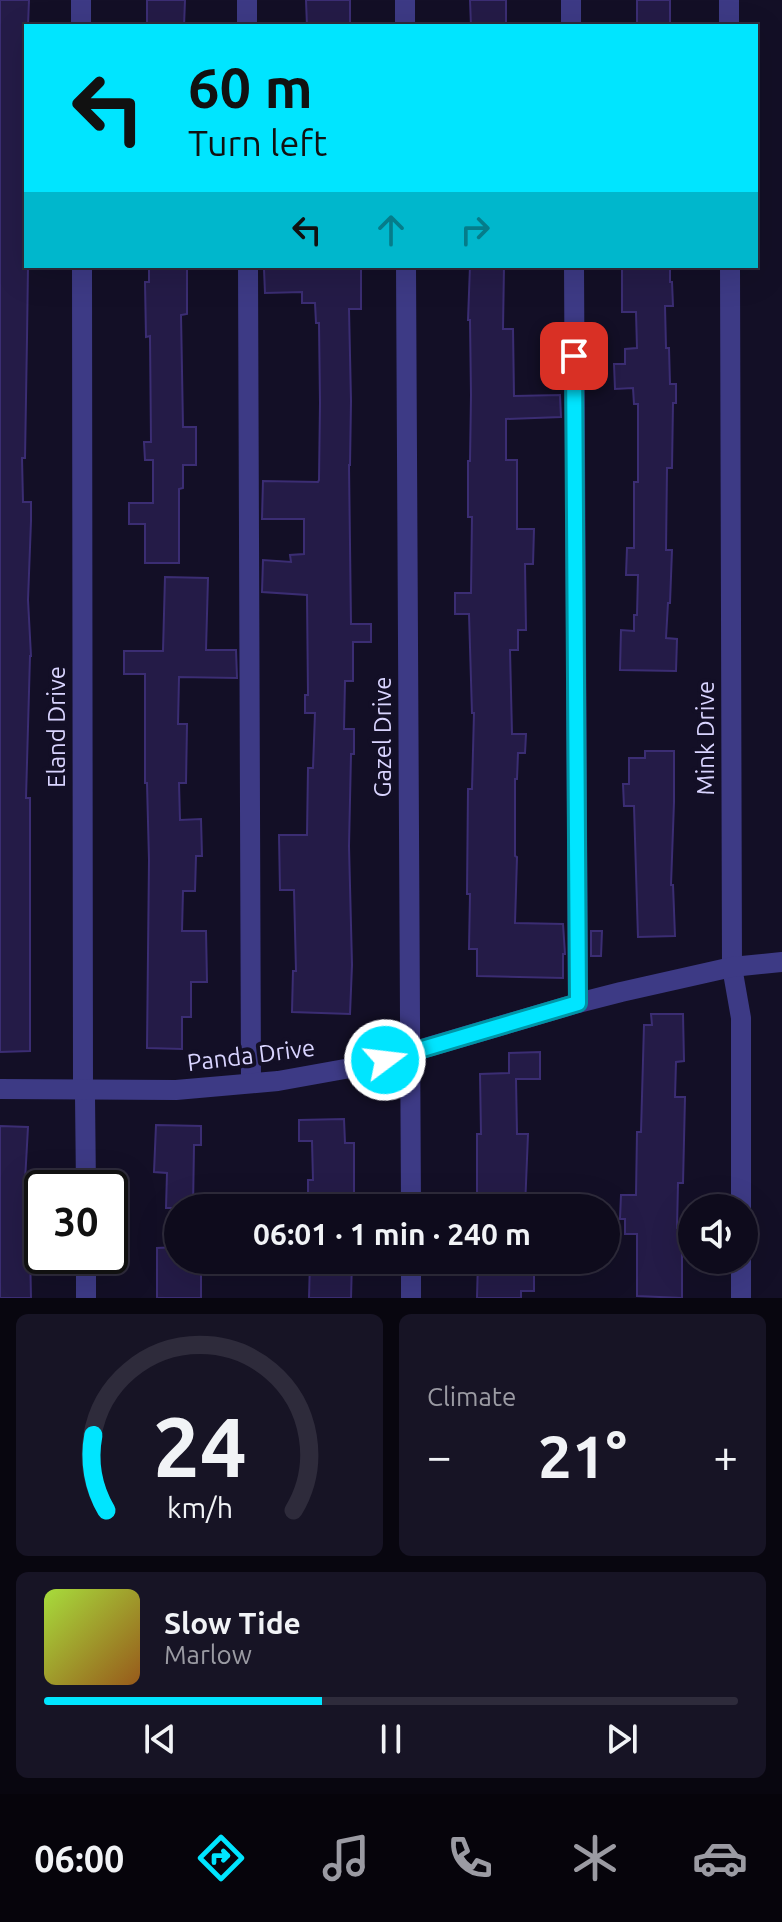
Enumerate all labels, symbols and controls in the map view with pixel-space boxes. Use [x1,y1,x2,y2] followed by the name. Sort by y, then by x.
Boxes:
[56,56,160,160] icon: left
[188,56,313,119] text: 60 m
[188,122,327,163] text: Turn left
[285,208,329,252] icon: left
[369,208,413,252] icon: ahead
[453,208,497,252] icon: right
[540,322,608,390] pin
[552,334,596,378] icon: arrive
[43,666,70,788] street label: Eland Drive
[369,677,396,797] street label: Gazel Drive
[692,681,719,795] street label: Mink Drive
[343,1018,427,1102] position arrow
[185,1034,317,1076] street label: Panda Drive
[24,1170,128,1274] speed limit sign: 30
[678,1194,758,1274] map controls
[678,1194,758,1274] button: sound
[253,1217,531,1251] text: 06:01 · 1 min · 240 m
[427,1382,516,1411] text: Climate
[153,1399,246,1493] text: 24
[538,1422,627,1489] text: 21°
[427,1431,452,1480] text: −
[713,1431,738,1480] text: +
[167,1491,233,1523] text: km/h
[164,1606,301,1640] text: Slow Tide
[164,1640,252,1669] text: Marlow
[138,1717,182,1761] icon: previous
[369,1717,413,1761] icon: pause
[600,1717,644,1761] icon: next
[193,1830,249,1886] icon: directions
[318,1830,374,1886] icon: music
[442,1830,498,1886] icon: phone
[567,1830,623,1886] icon: climate
[692,1830,748,1886] icon: car
[34,1838,124,1879] text: 06:00

